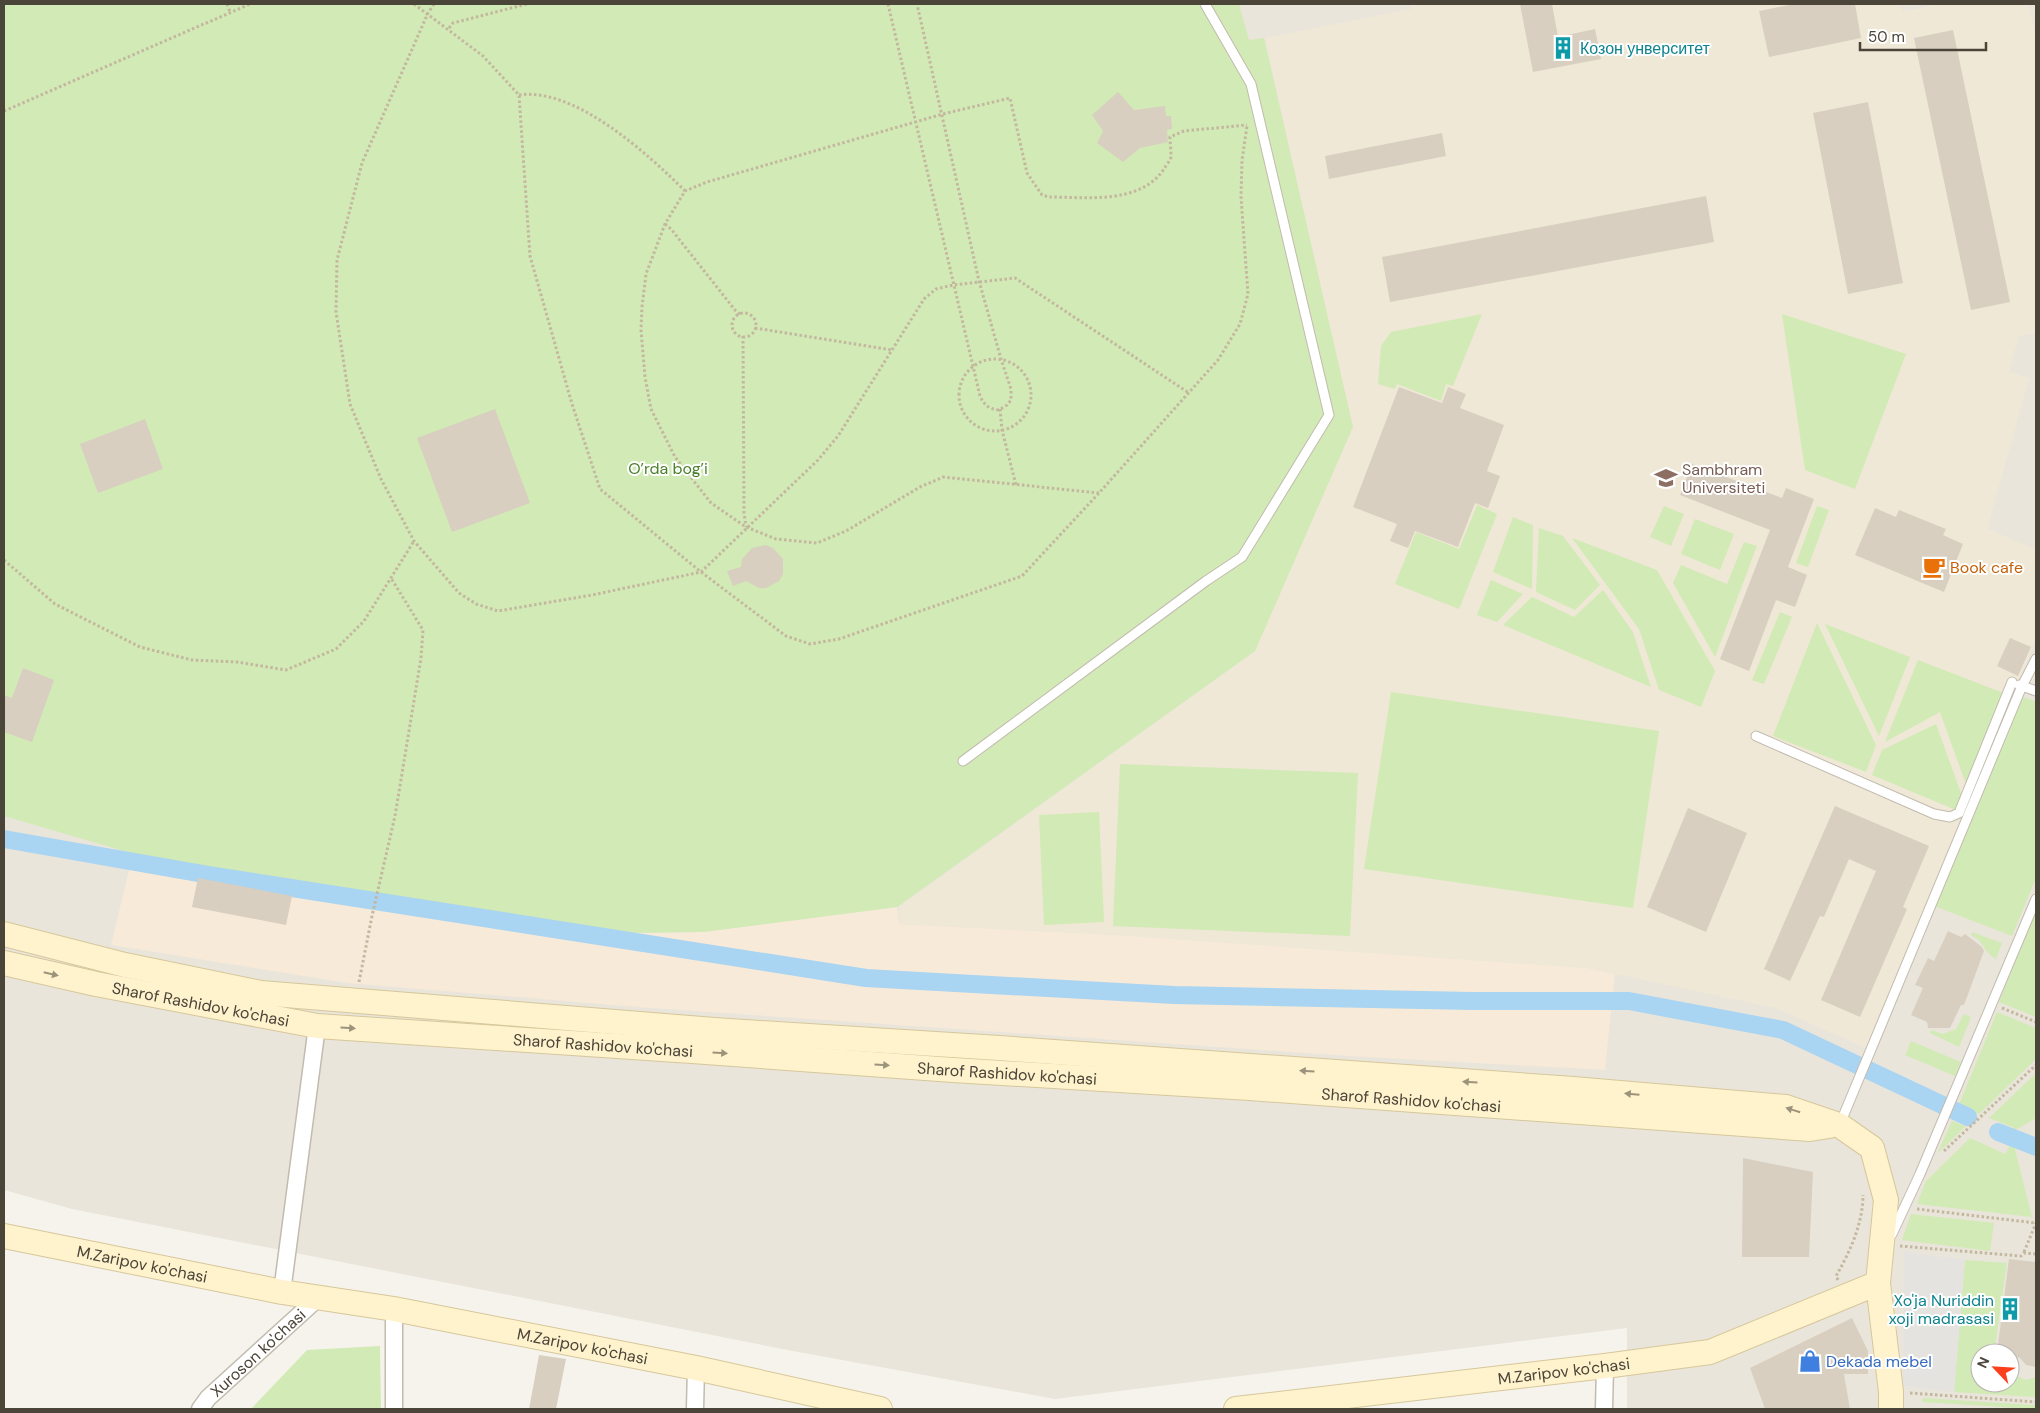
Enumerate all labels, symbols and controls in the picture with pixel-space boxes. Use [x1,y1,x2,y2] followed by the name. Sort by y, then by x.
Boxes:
[1860,20,1986,52] scale bar
[1868,27,1905,47] text: 50 m
[1550,35,1576,61] building icon: Козон унверситет
[1580,38,1711,59] place label: Козон унверситет
[628,458,708,479] park label: O’rda bog’i
[1682,459,1765,498] place label: Sambhram Universiteti
[1653,465,1679,491] school or university icon: Sambhram Universiteti
[1921,554,1947,580] cafe icon: Book cafe
[1950,557,2023,578] place label: Book cafe
[44,970,59,978] one-way arrow
[110,977,291,1032] street label: Sharof Rashidov ko'chasi
[341,1025,357,1033] one-way arrow
[512,1029,694,1062] street label: Sharof Rashidov ko'chasi
[712,1049,728,1057] one-way arrow
[916,1057,1098,1090] street label: Sharof Rashidov ko'chasi
[874,1061,890,1069] one-way arrow
[1299,1066,1315,1074] one-way arrow
[1461,1077,1477,1085] one-way arrow
[1321,1083,1502,1117] street label: Sharof Rashidov ko'chasi
[1623,1090,1639,1098] one-way arrow
[1785,1105,1800,1113] one-way arrow
[75,1241,209,1288] street label: M.Zaripov ko'chasi
[1889,1290,1994,1329] place label: Xo'ja Nuriddin xoji madrasasi
[1997,1296,2023,1322] building icon: Xo'ja Nuriddin xoji madrasasi
[206,1304,310,1402] street label: Xuroson ko'chasi
[515,1323,650,1369] street label: M.Zaripov ko'chasi
[1970,1343,2020,1393] north arrow
[1797,1348,1823,1374] shop icon: Dekada mebel
[1826,1351,1932,1372] place label: Dekada mebel
[1497,1353,1631,1389] street label: M.Zaripov ko'chasi
[1973,1354,1994,1371] text: N

